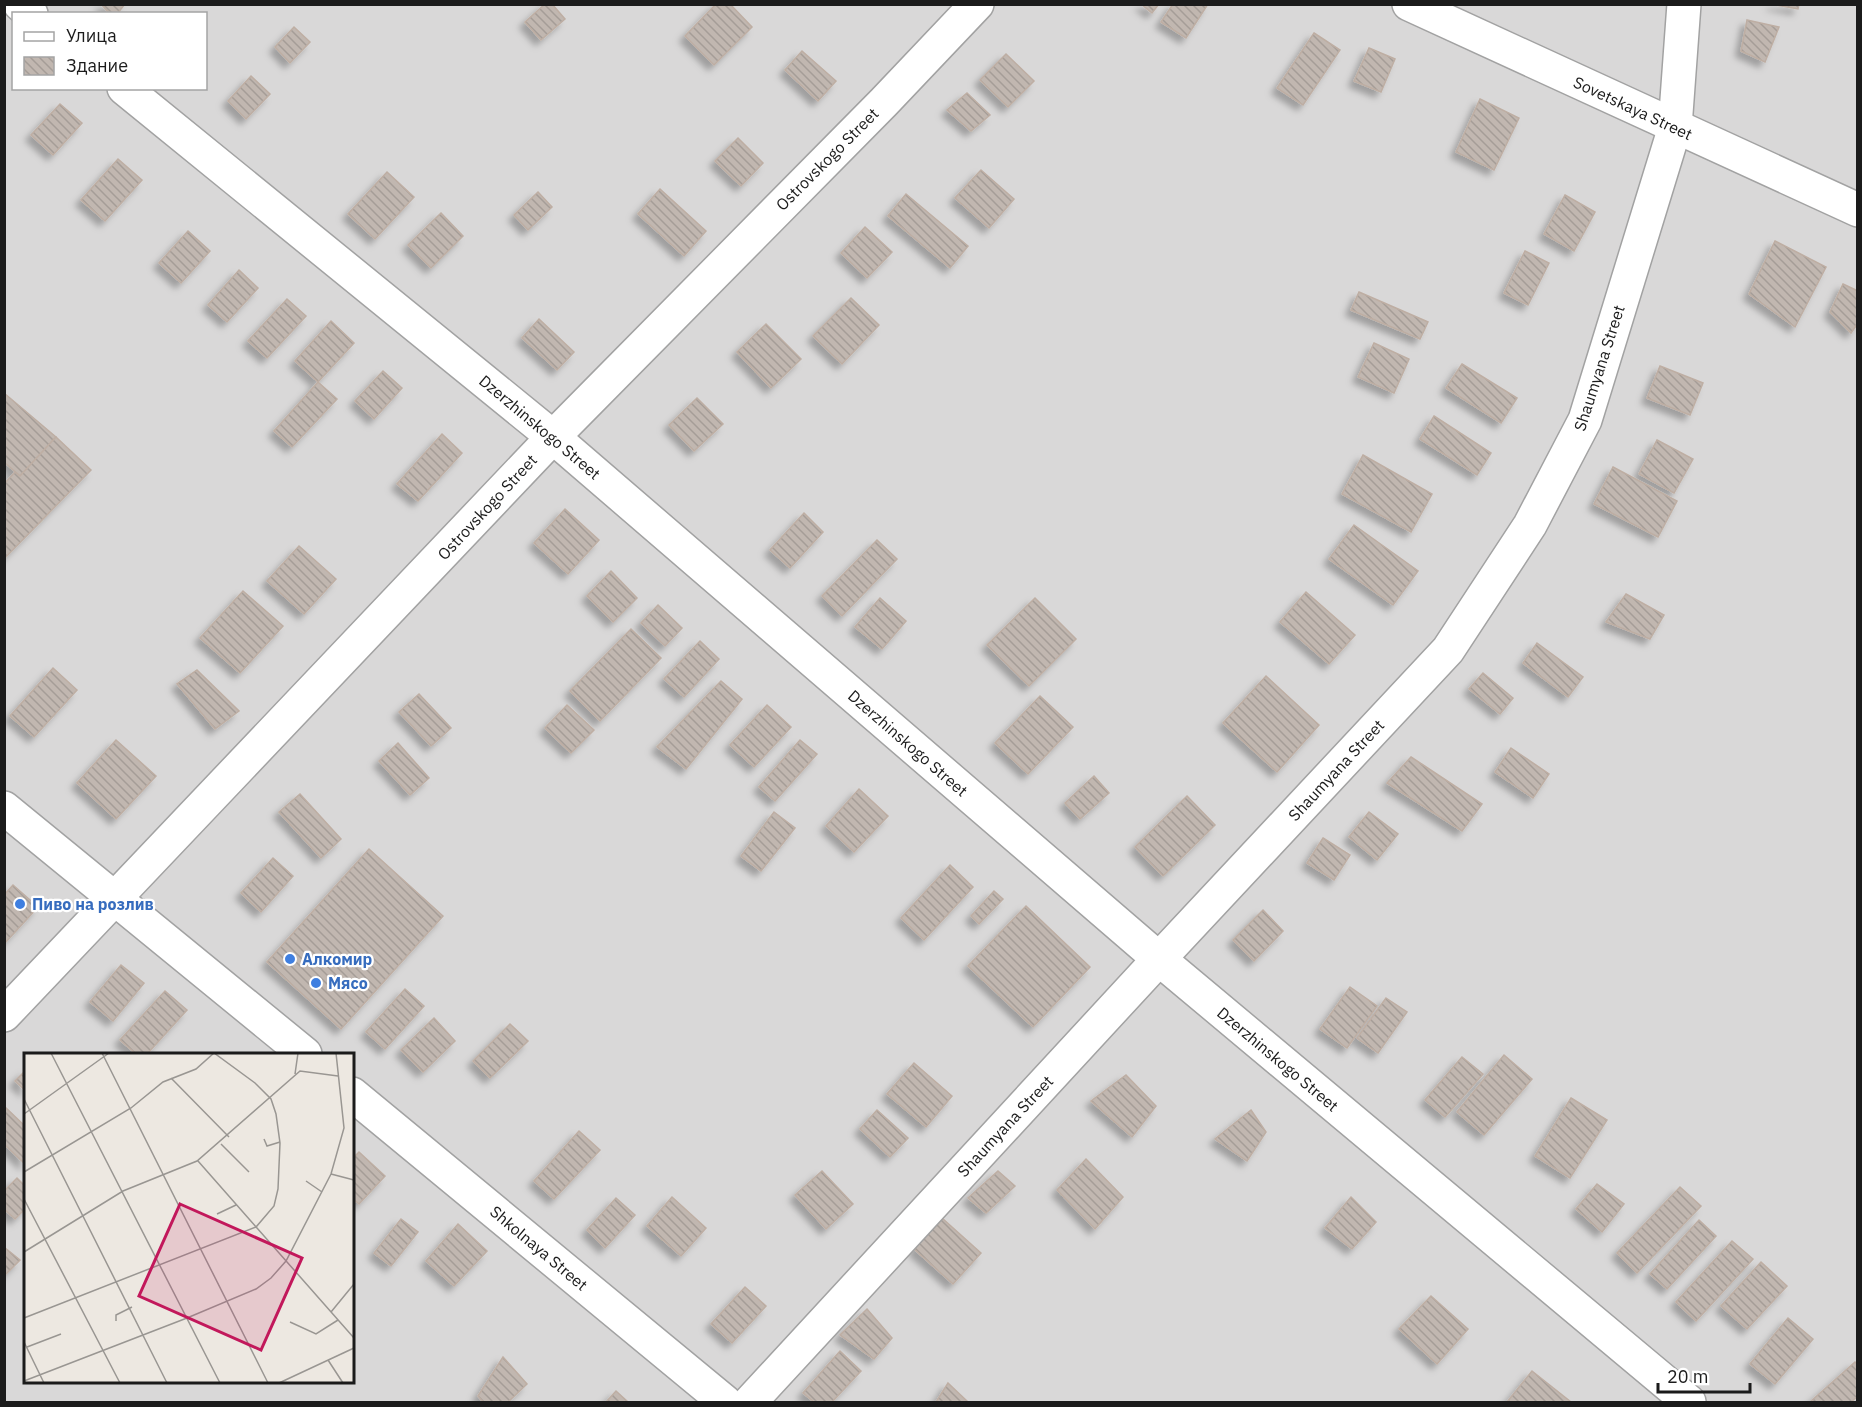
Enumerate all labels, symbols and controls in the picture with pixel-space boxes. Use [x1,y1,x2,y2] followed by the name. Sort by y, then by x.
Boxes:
[12,12,207,90] legend
[66,24,117,47] text: Улица
[66,54,128,77] text: Здание
[1570,72,1696,144] street label: Sovetskaya Street
[771,103,883,215] street label: Ostrovskogo Street
[1569,302,1629,434] street label: Shaumyana Street
[475,370,605,484] street label: Dzerzhinskogo Street
[433,450,541,564] street label: Ostrovskogo Street
[844,686,972,800] street label: Dzerzhinskogo Street
[1284,715,1388,825] street label: Shaumyana Street
[32,894,154,914] place label: Пиво на розлив
[13,897,27,911] marker: Пиво на розлив
[302,949,373,969] place label: Алкомир
[283,952,297,966] marker: Алкомир
[328,973,368,993] place label: Мясо
[309,976,323,990] marker: Мясо
[1213,1002,1343,1116] street label: Dzerzhinskogo Street
[24,1053,354,1383] inset map
[953,1071,1057,1181] street label: Shaumyana Street
[486,1201,592,1295] street label: Shkolnaya Street
[1658,1356,1750,1394] scale bar
[1667,1365,1709,1388] text: 20 m

